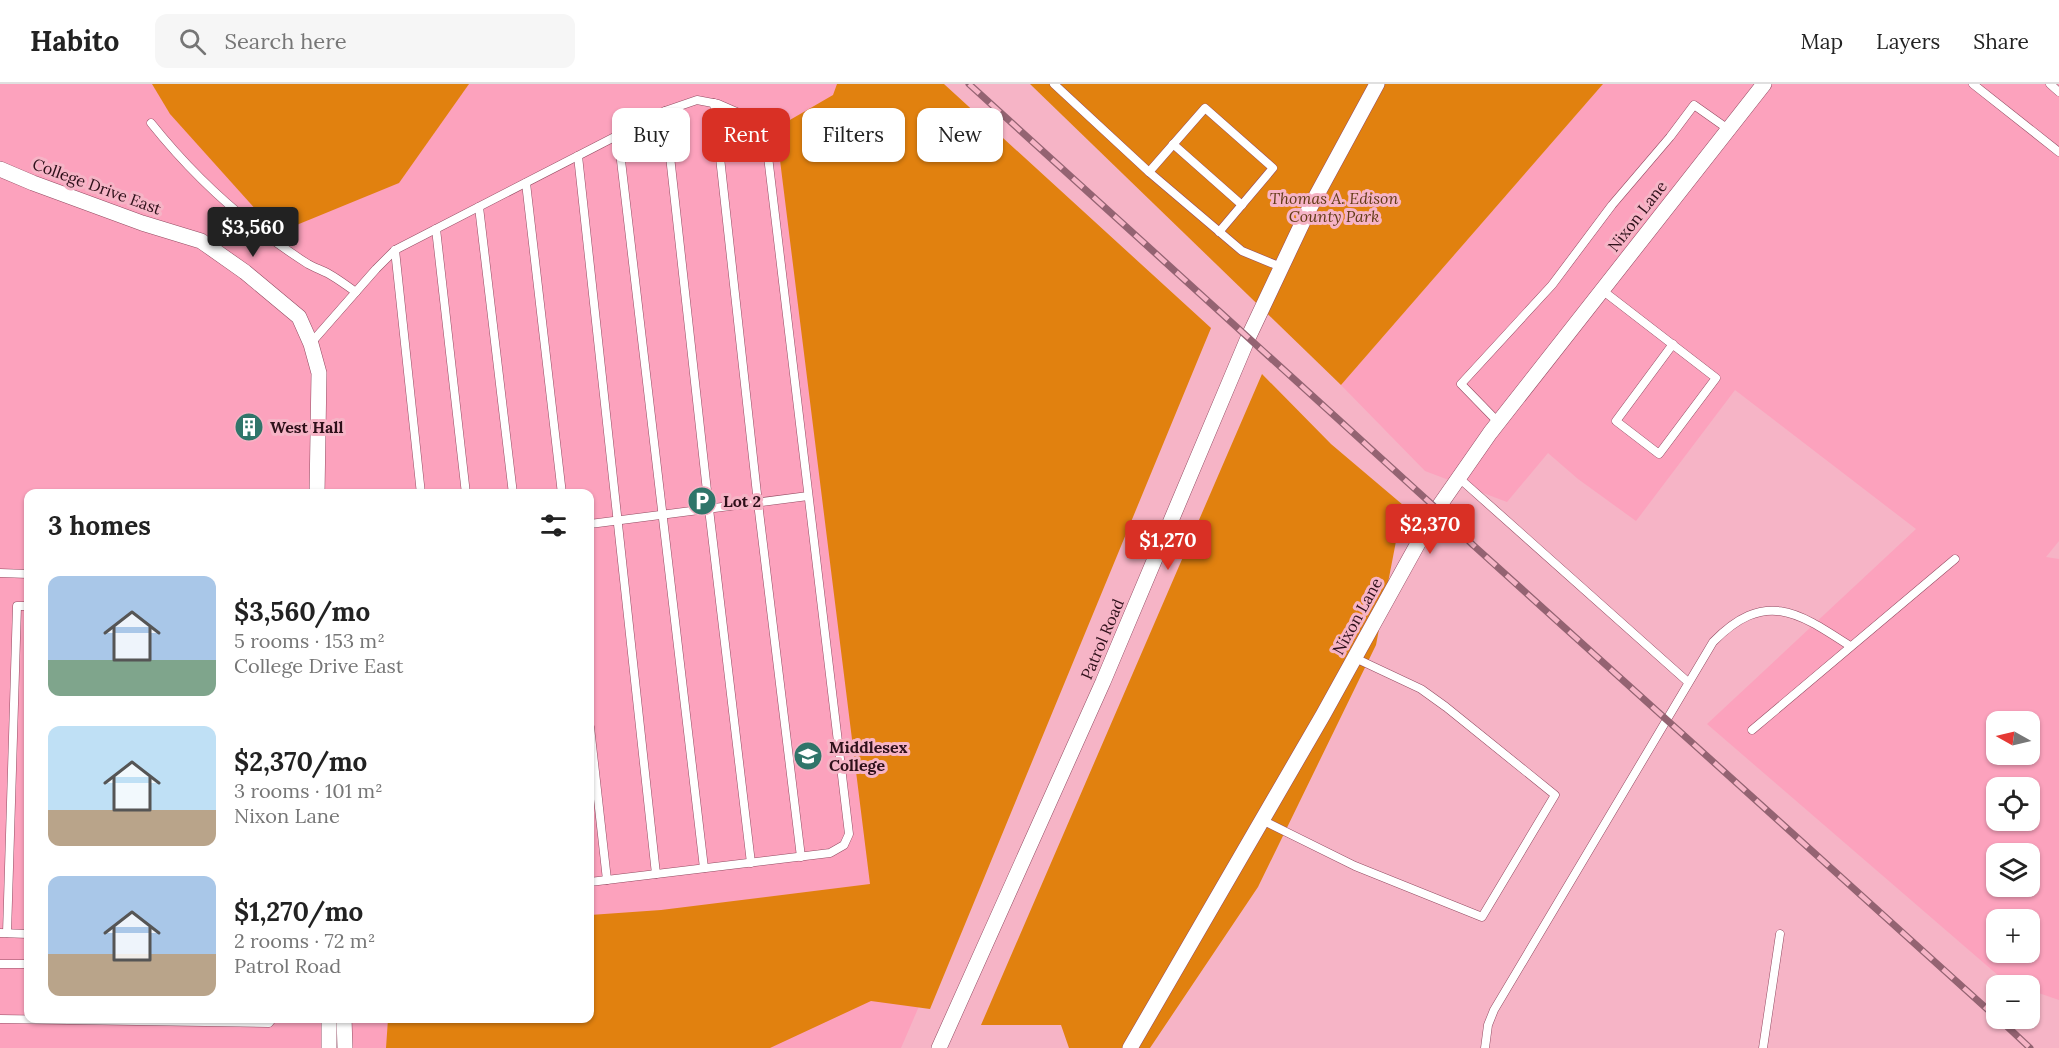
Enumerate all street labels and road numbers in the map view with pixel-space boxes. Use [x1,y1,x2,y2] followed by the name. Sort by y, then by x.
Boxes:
[30,153,165,219] street label: College Drive East
[1603,176,1671,255] street label: Nixon Lane
[1328,574,1386,658] street label: Nixon Lane
[1076,595,1128,682] street label: Patrol Road

